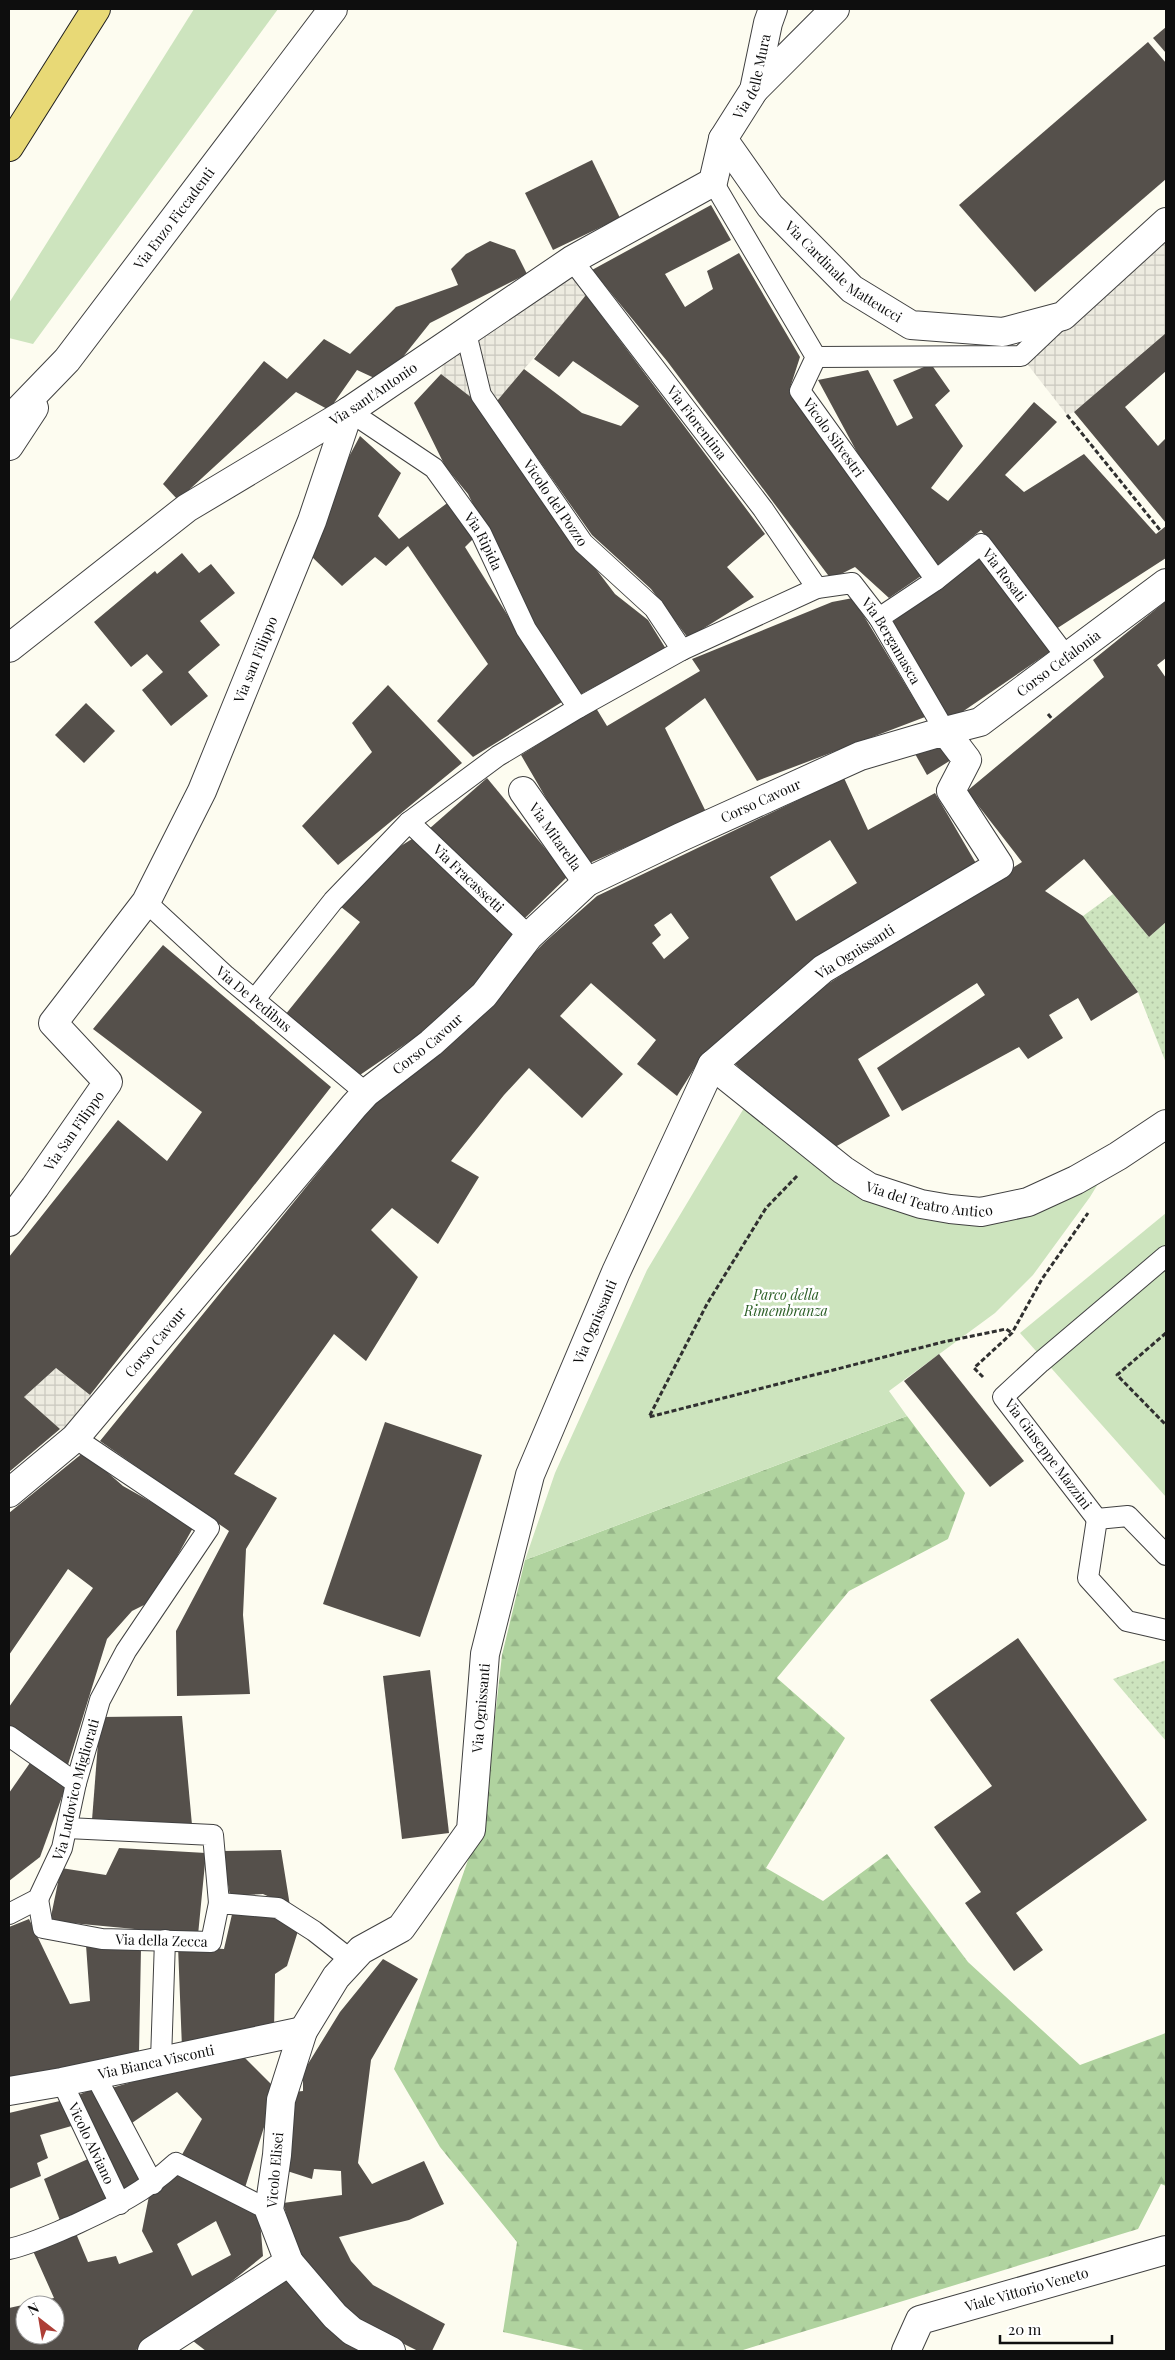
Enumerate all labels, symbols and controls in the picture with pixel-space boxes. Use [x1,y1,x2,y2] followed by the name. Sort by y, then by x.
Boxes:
[727,32,774,123] street label: Via delle Mura
[129,163,219,274] street label: Via Enzo Ficcadenti
[780,216,906,326] street label: Via Cardinale Matteucci
[325,357,421,430] street label: Via sant'Antonio
[662,381,732,463] street label: Via Fiorentina
[798,393,869,481] street label: Vicolo Silvestri
[519,455,593,550] street label: Vicolo del Pozzo
[459,507,507,573] street label: Via Ripida
[978,543,1031,605] street label: Via Rosati
[857,592,926,687] street label: Via Bergamasca
[229,613,281,707] street label: Via san Filippo
[1012,625,1104,701] street label: Corso Cefalonia
[717,774,805,827] street label: Corso Cavour
[525,798,586,874] street label: Via Mitarella
[429,839,508,916] street label: Via Fracassetti
[811,920,898,984] street label: Via Ognissanti
[211,961,296,1036] street label: Via De Pedibus
[388,1008,467,1078] street label: Corso Cavour
[39,1087,108,1175] street label: Via San Filippo
[863,1176,995,1221] street label: Via del Teatro Antico
[568,1277,621,1368] street label: Via Ognissanti
[743,1285,828,1320] park label: Parco della Rimembranza
[120,1302,191,1381] street label: Corso Cavour
[1000,1394,1096,1513] street label: Via Giuseppe Mazzini
[467,1662,494,1755] street label: Via Ognissanti
[47,1716,103,1864] street label: Via Ludovico Migliorati
[114,1929,208,1951] street label: Via della Zecca
[95,2040,216,2083] street label: Via Bianca Visconti
[64,2098,119,2187] street label: Vicolo Alviano
[262,2131,287,2210] street label: Vicolo Elisei
[962,2262,1091,2316] street label: Viale Vittorio Veneto
[15,2295,65,2345] north arrow
[24,2298,42,2319] text: N
[1000,2312,1112,2344] scale bar
[1008,2319,1042,2339] text: 20 m

